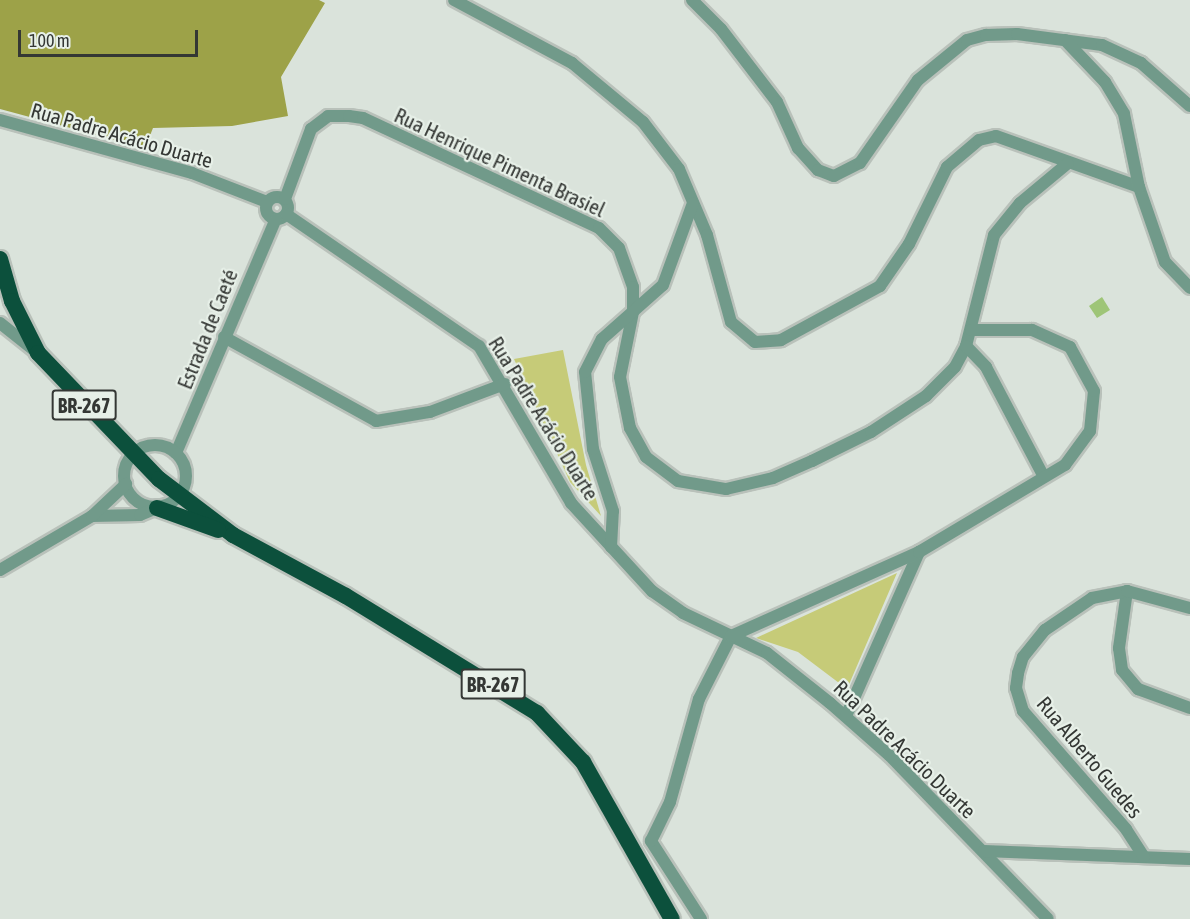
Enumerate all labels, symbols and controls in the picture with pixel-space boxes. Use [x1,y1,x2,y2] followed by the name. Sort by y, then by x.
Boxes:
[21,18,201,56] scale bar
[29,30,70,51] text: 100 m
[28,97,216,173] street label: Rua Padre Acácio Duarte
[391,102,609,222] street label: Rua Henrique Pimenta Brasiel
[172,265,242,393] street label: Estrada de Caeté
[484,332,604,504] street label: Rua Padre Acácio Duarte
[51,388,117,422] road number: BR-267
[460,667,526,701] road number: BR-267
[829,675,981,823] street label: Rua Padre Acácio Duarte
[1032,691,1148,823] street label: Rua Alberto Guedes

